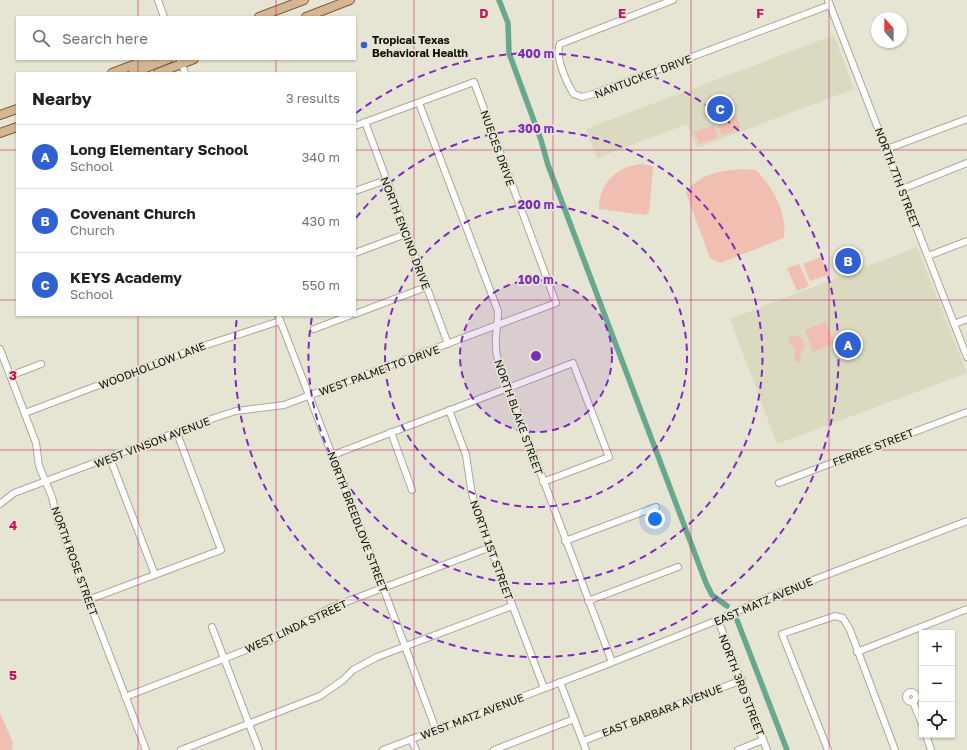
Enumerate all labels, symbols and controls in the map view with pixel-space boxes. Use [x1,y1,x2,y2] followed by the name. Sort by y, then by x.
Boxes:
[479,5,489,21] text: D
[618,5,626,21] text: E
[756,5,764,21] text: F
[871,12,907,48] north arrow
[16,16,356,60] search box
[30,27,52,49] icon: search
[62,29,148,47] text: Search here
[372,33,468,59] place label: Tropical Texas Behavioral Health
[359,40,369,50] marker: Tropical Texas Behavioral Health
[518,46,554,61] text: 400 m
[593,51,694,101] street label: NANTUCKET DRIVE
[32,88,92,109] text: Nearby
[286,90,340,106] text: 3 results
[707,94,733,124] pin: C
[478,108,518,188] street label: NUECES DRIVE
[518,121,554,136] text: 300 m
[873,126,923,231] street label: NORTH 7TH STREET
[70,140,248,158] text: Long Elementary School
[40,149,50,165] text: A
[302,149,340,165] text: 340 m
[70,158,113,174] text: School
[378,175,434,291] street label: NORTH ENCINO DRIVE
[518,197,554,212] text: 200 m
[70,204,195,222] text: Covenant Church
[40,213,50,229] text: B
[302,213,340,229] text: 430 m
[70,222,115,238] text: Church
[835,246,861,276] pin: B
[70,268,182,286] text: KEYS Academy
[518,272,554,287] text: 100 m
[40,277,50,293] text: C
[302,277,340,293] text: 550 m
[70,286,113,302] text: School
[835,330,861,360] pin: A
[97,339,208,391] street label: WOODHOLLOW LANE
[317,342,441,398] street label: WEST PALMETTO DRIVE
[529,349,543,363] centre of rings
[492,358,546,477] street label: NORTH BLAKE STREET
[9,367,17,383] text: 3
[92,414,212,470] street label: WEST VINSON AVENUE
[831,425,916,468] street label: FERREE STREET
[325,450,391,594] street label: NORTH BREEDLOVE STREET
[468,498,516,602] street label: NORTH 1ST STREET
[49,505,101,618] street label: NORTH ROSE STREET
[645,509,665,529] your location
[9,517,17,533] text: 4
[712,574,815,628] street label: EAST MATZ AVENUE
[243,597,349,655] street label: WEST LINDA STREET
[919,630,955,738] map controls
[919,630,955,666] button: +
[717,632,767,738] street label: NORTH 3RD STREET
[919,666,955,702] button: −
[9,667,17,683] text: 5
[600,681,724,739] street label: EAST BARBARA AVENUE
[419,690,526,742] street label: WEST MATZ AVENUE
[919,702,955,738] button: locate

